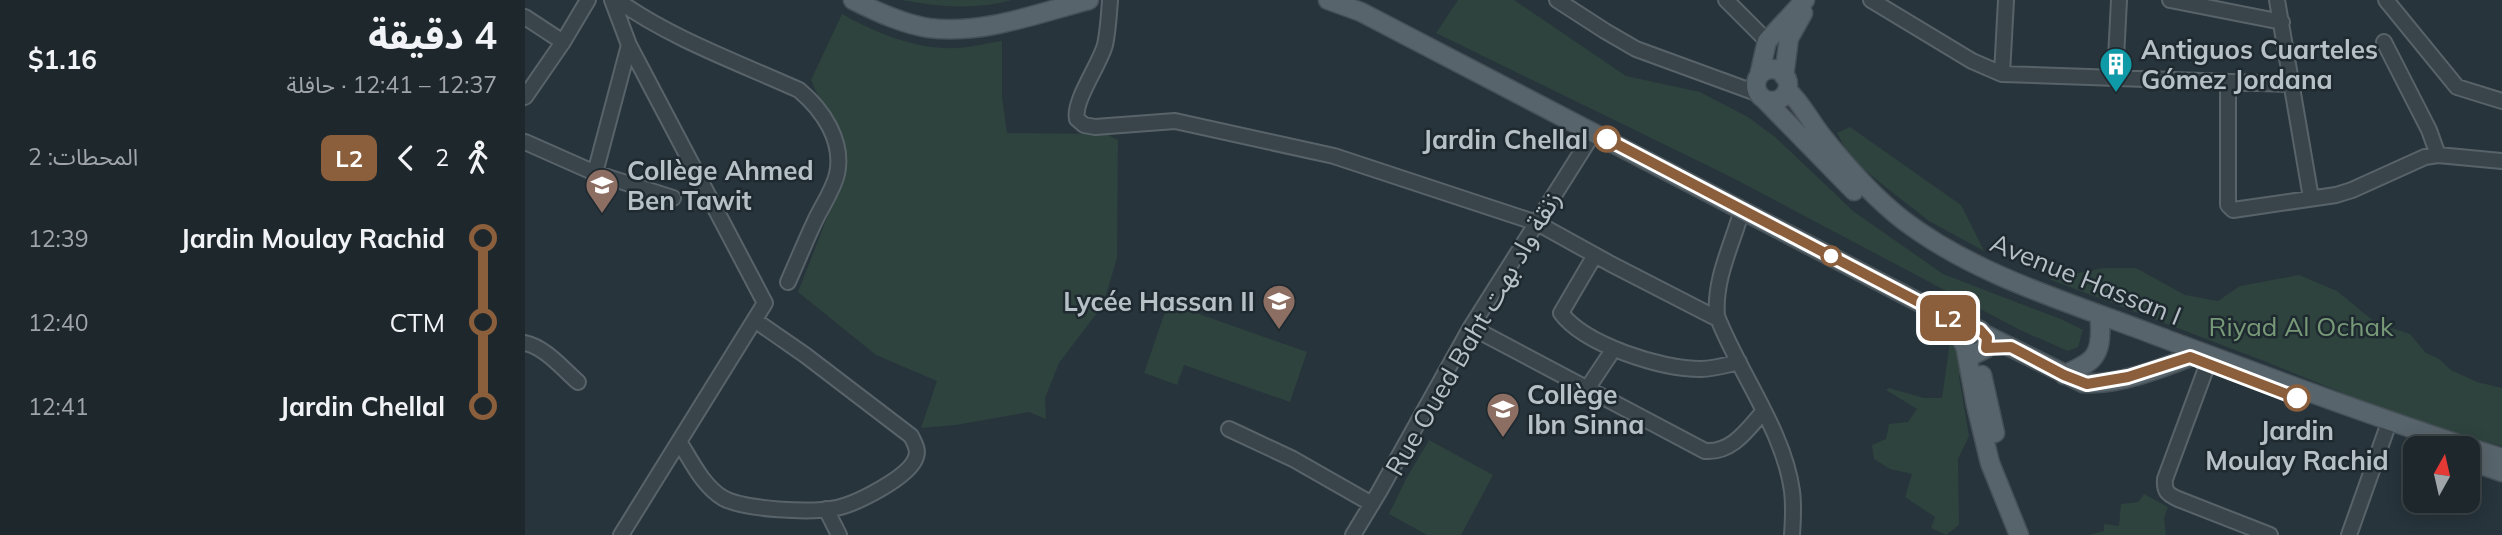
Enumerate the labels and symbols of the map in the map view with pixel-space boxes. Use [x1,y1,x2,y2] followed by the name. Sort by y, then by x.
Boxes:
[2141,33,2378,96] place label: Antiguos Cuarteles Gómez Jordana
[2097,45,2135,94] building icon: Antiguos Cuarteles Gómez Jordana
[1423,123,1588,156] place label: Jardin Chellal
[1594,126,1620,152] marker: Jardin Chellal
[627,154,814,217] place label: Collège Ahmed Ben Tawit
[583,166,621,215] school or university icon: Collège Ahmed Ben Tawit
[1378,185,1568,481] street label: Rue Oued Baht زنقة واد بهت
[1986,226,2186,332] street label: Avenue Hassan I
[1821,246,1841,266] unlabelled marker
[1260,282,1298,331] school or university icon: Lycée Hassan II
[1063,285,1255,318] place label: Lycée Hassan II
[1917,295,1979,341] line badge: L2
[2209,310,2394,343] park label: Riyad Al Ochak
[1527,378,1644,441] place label: Collège Ibn Sinna
[2284,385,2310,411] marker: Jardin Moulay Rachid
[1484,390,1522,439] school or university icon: Collège Ibn Sinna
[2205,414,2389,477] place label: Jardin Moulay Rachid
[2403,436,2480,513] north arrow

